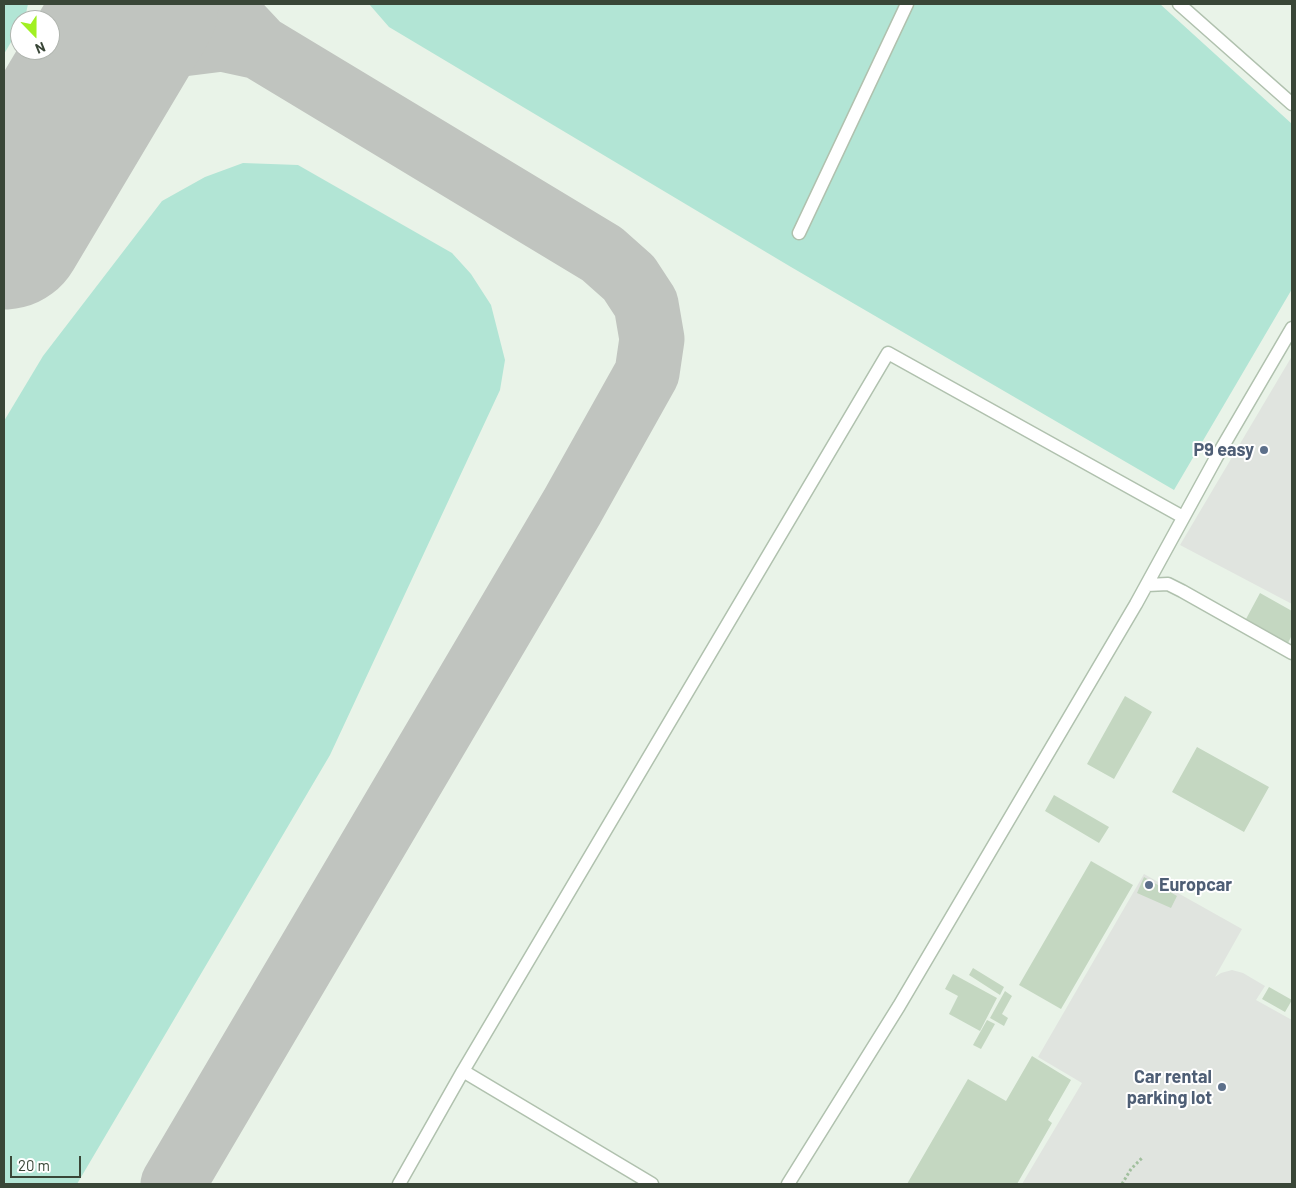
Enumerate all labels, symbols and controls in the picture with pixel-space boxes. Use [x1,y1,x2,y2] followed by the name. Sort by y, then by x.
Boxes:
[10,10,60,60] north arrow
[33,39,48,58] text: N
[1193,439,1254,461] place label: P9 easy
[1258,444,1270,456] marker: P9 easy
[1159,874,1232,896] place label: Europcar
[1143,879,1155,891] marker: Europcar
[1127,1066,1212,1108] place label: Car rental parking lot
[1216,1081,1228,1093] marker: Car rental parking lot
[12,1146,84,1178] scale bar
[18,1156,50,1174] text: 20 m

